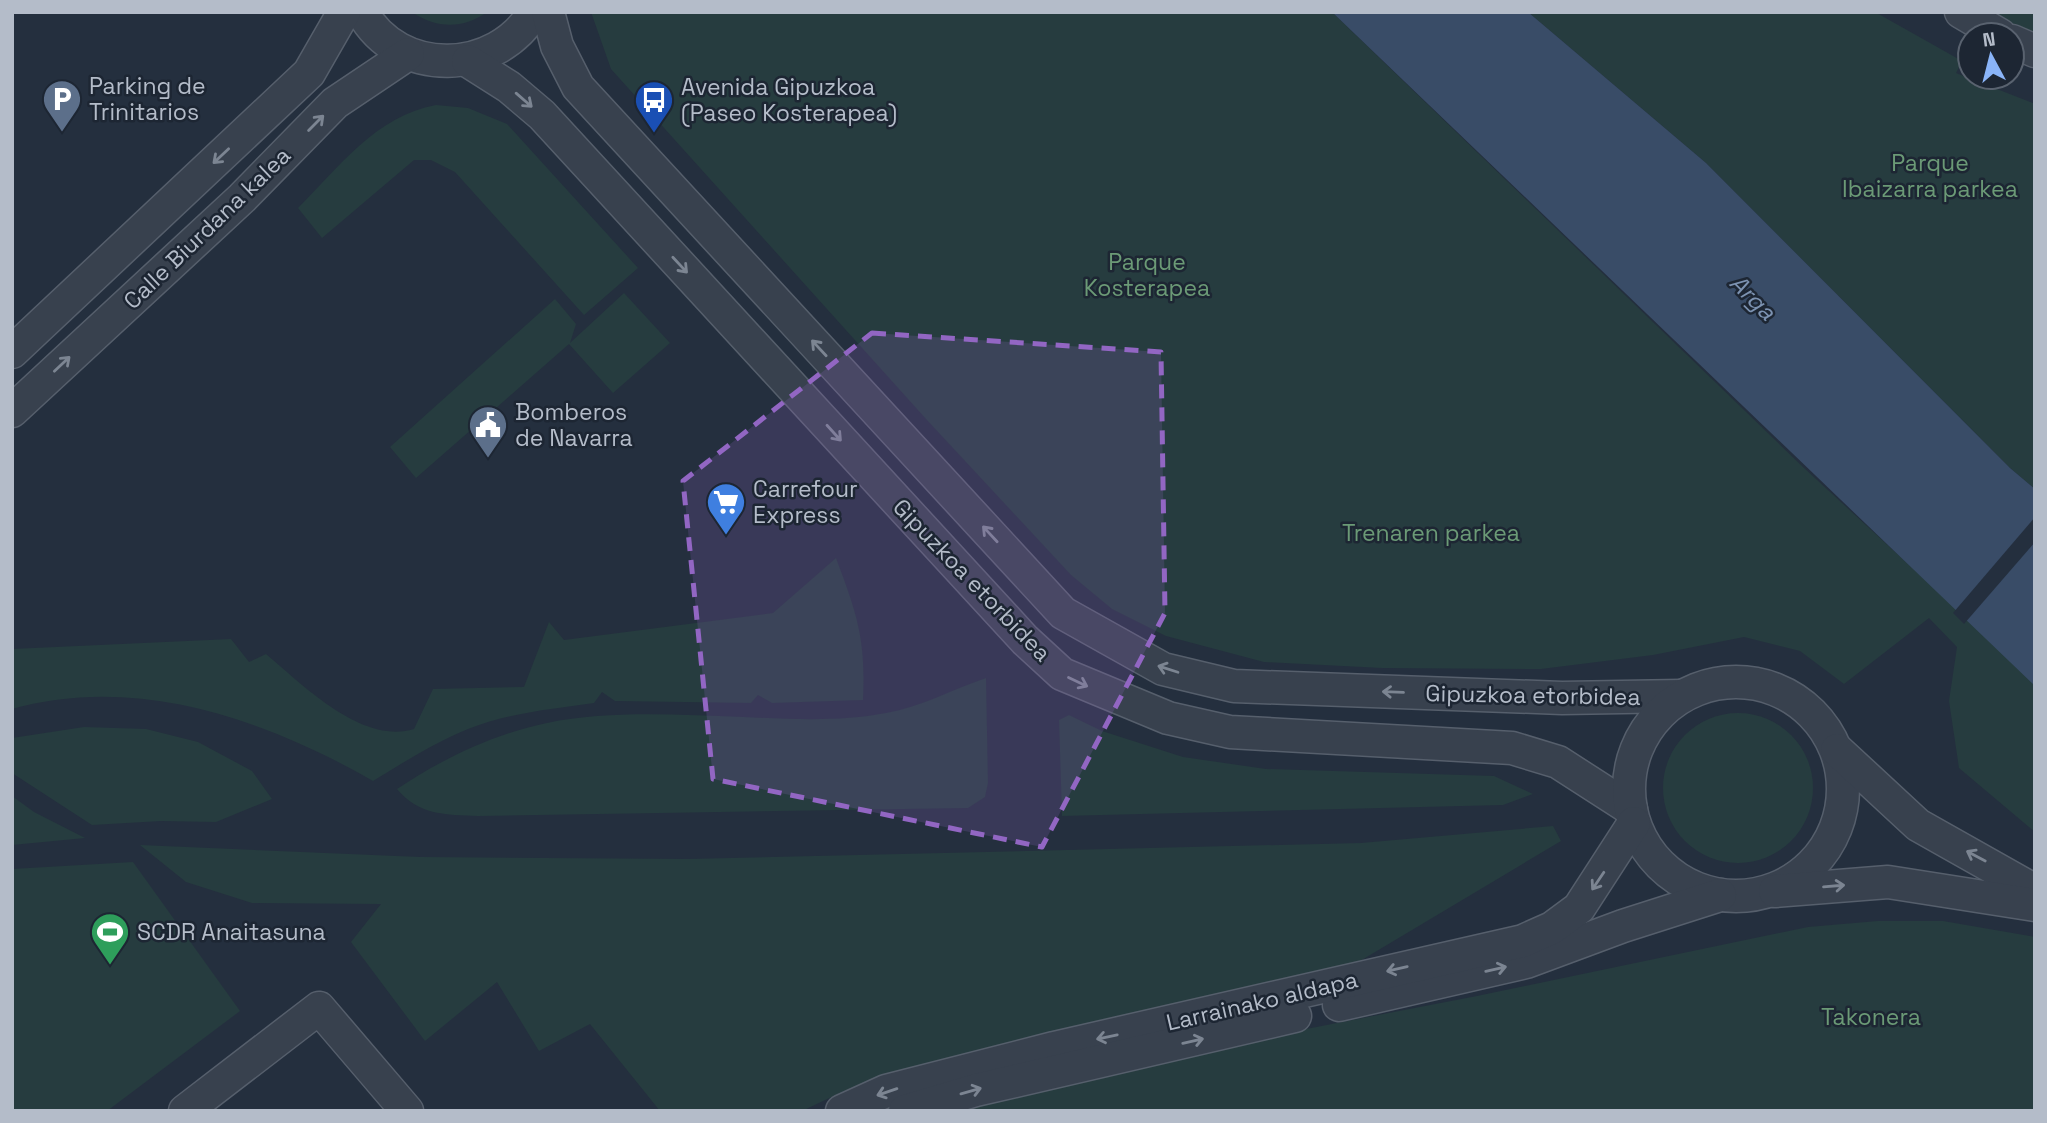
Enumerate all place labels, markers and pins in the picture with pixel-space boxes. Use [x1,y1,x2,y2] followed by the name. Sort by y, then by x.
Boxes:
[89,71,206,127] place label: Parking de Trinitarios
[681,72,897,128] place label: Avenida Gipuzkoa (Paseo Kosterapea)
[41,78,83,133] parking icon: Parking de Trinitarios
[633,79,675,134] bus stop icon: Avenida Gipuzkoa (Paseo Kosterapea)
[515,397,633,453] place label: Bomberos de Navarra
[467,404,509,459] public building icon: Bomberos de Navarra
[753,474,858,530] place label: Carrefour Express
[705,481,747,536] supermarket icon: Carrefour Express
[89,911,131,966] sports icon: SCDR Anaitasuna
[137,917,326,947] place label: SCDR Anaitasuna

